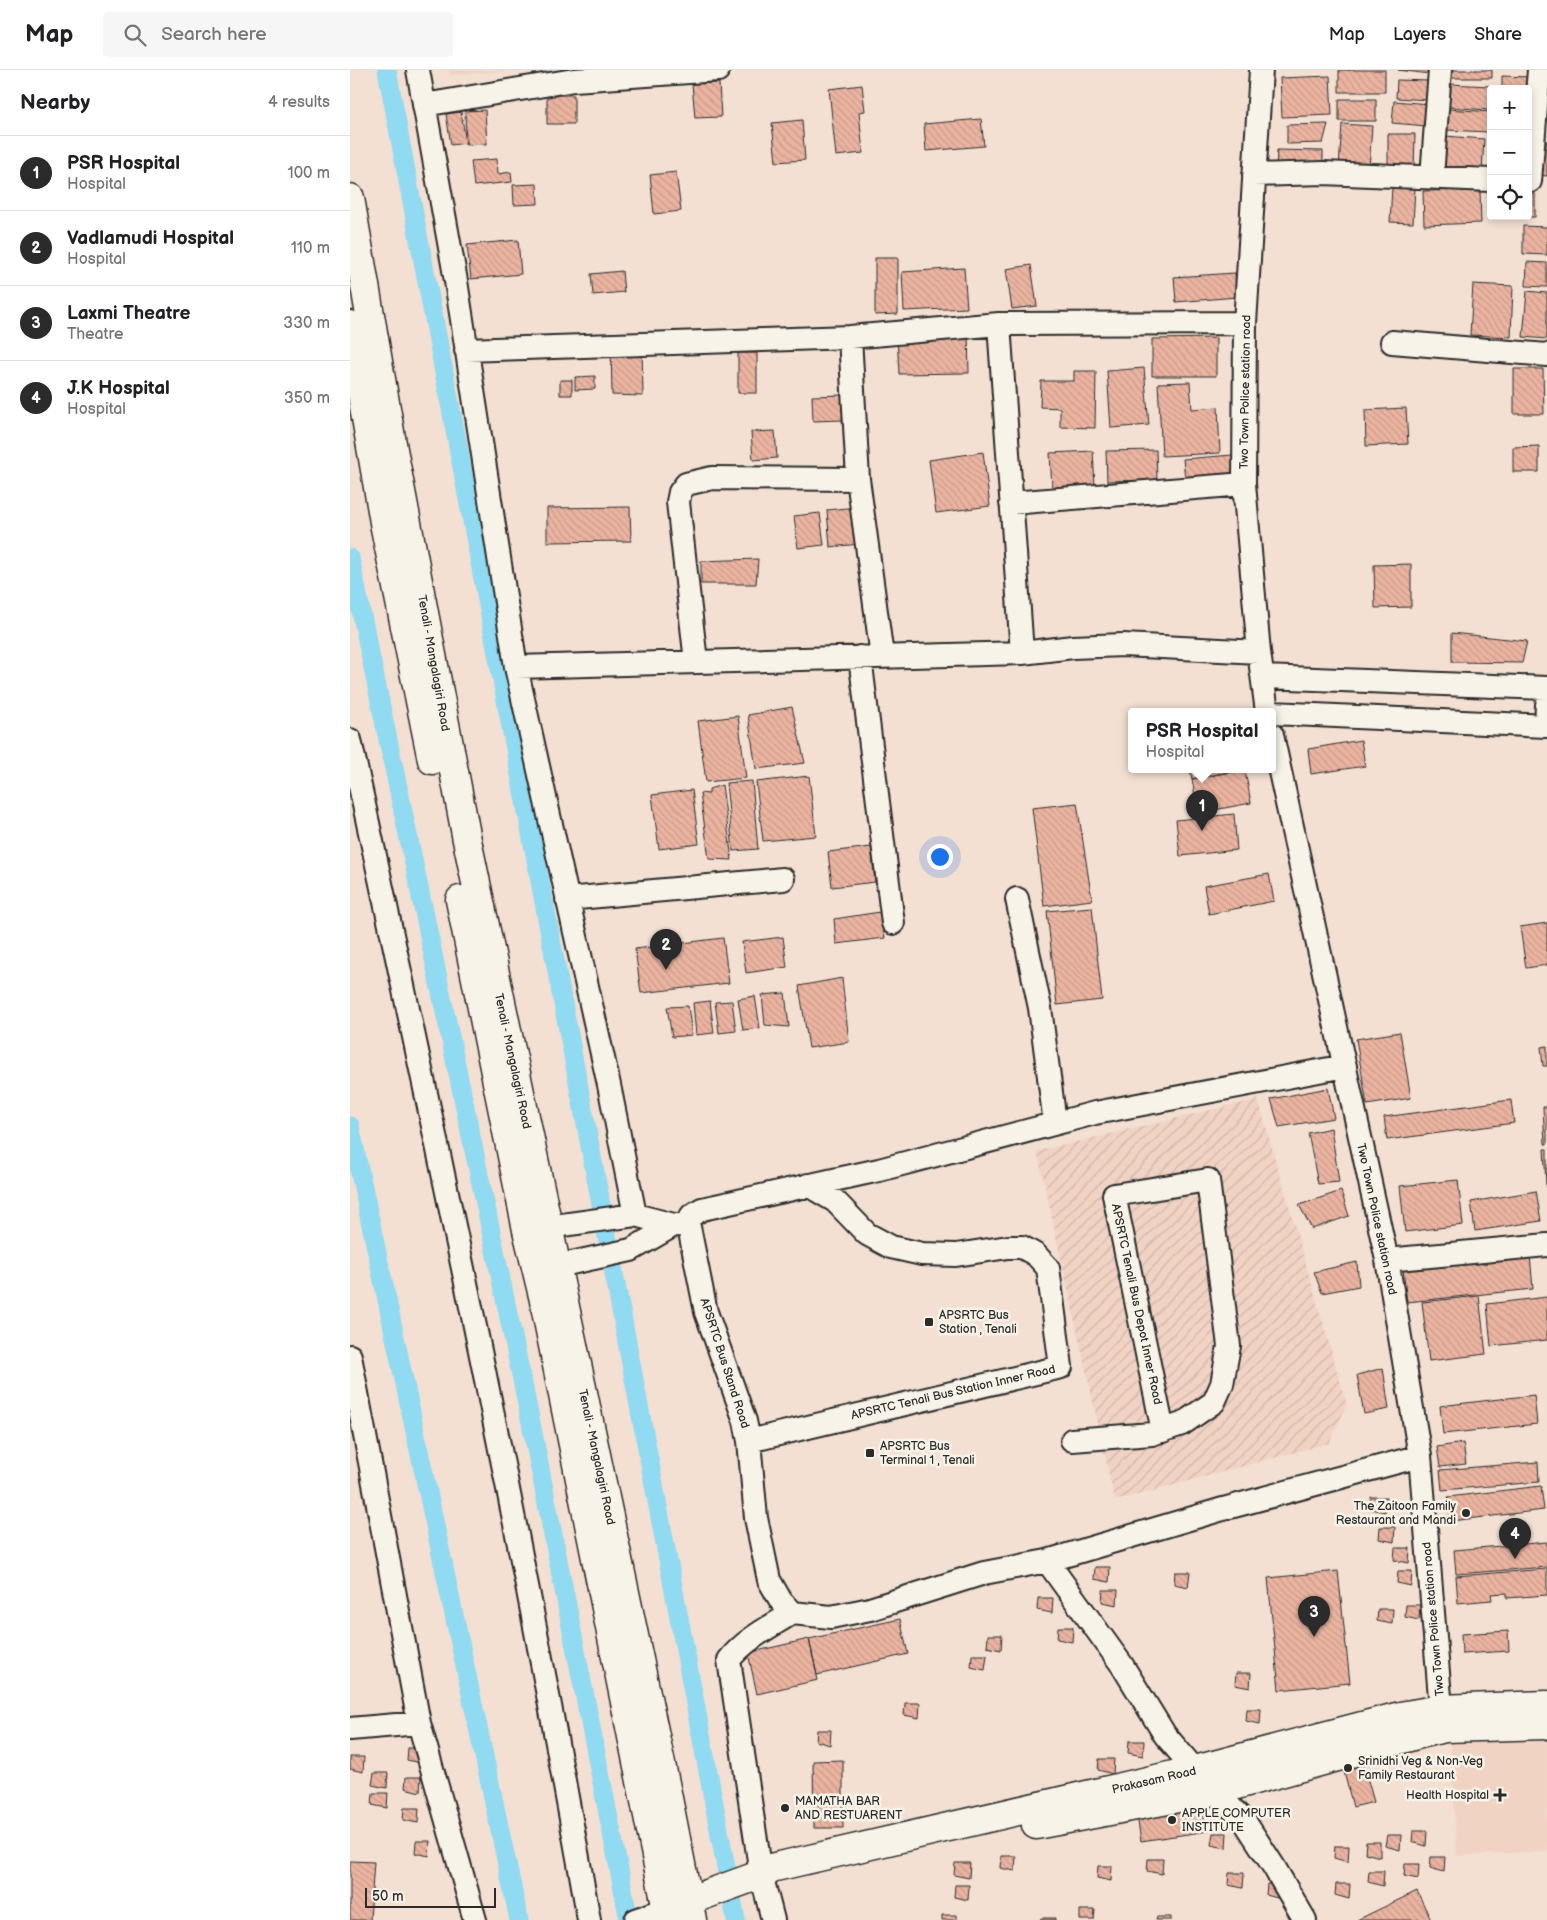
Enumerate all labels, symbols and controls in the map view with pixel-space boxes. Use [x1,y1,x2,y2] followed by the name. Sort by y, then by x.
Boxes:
[103,12,453,57] search box
[25,20,73,49] text: Map
[121,21,149,49] icon: search
[161,23,267,46] text: Search here
[1329,24,1365,45] text: Map
[1393,24,1446,45] text: Layers
[1474,24,1522,45] text: Share
[1487,85,1532,220] map controls
[1487,85,1532,130] button: +
[20,90,90,115] text: Nearby
[268,93,330,112] text: 4 results
[1487,130,1532,175] button: −
[67,152,180,175] text: PSR Hospital
[33,164,39,183] text: 1
[287,164,330,183] text: 100 m
[67,175,126,194] text: Hospital
[1487,175,1532,220] button: locate
[67,227,234,250] text: Vadlamudi Hospital
[31,239,41,258] text: 2
[291,239,330,258] text: 110 m
[67,250,126,269] text: Hospital
[67,302,190,325] text: Laxmi Theatre
[31,314,41,333] text: 3
[283,314,330,333] text: 330 m
[1237,314,1254,469] street label: Two Town Police station road
[67,325,123,344] text: Theatre
[67,377,170,400] text: J.K Hospital
[31,389,41,408] text: 4
[284,389,330,408] text: 350 m
[67,400,126,419] text: Hospital
[414,594,453,733] street label: Tenali - Mangalagiri Road
[1128,708,1276,773] popup
[1145,720,1259,743] text: PSR Hospital
[1145,743,1204,762] text: Hospital
[1186,790,1218,831] pin: 1
[927,844,953,870] your location
[650,929,682,970] pin: 2
[491,992,534,1130] street label: Tenali - Mangalagiri Road
[1353,1142,1400,1296] street label: Two Town Police station road
[1108,1202,1165,1406] street label: APSRTC Tenali Bus Depot Inner Road
[696,1296,753,1430] street label: APSRTC Bus Stand Road
[939,1308,1017,1337] place label: APSRTC Bus Station , Tenali
[923,1316,935,1328] marker: APSRTC Bus Station , Tenali
[849,1362,1057,1423] street label: APSRTC Tenali Bus Station Inner Road
[575,1388,618,1526] street label: Tenali - Mangalagiri Road
[880,1439,975,1468] place label: APSRTC Bus Terminal 1 , Tenali
[864,1447,876,1459] marker: APSRTC Bus Terminal 1 , Tenali
[1336,1499,1457,1528] place label: The Zaitoon Family Restaurant and Mandi
[1460,1507,1472,1519] marker: The Zaitoon Family Restaurant and Mandi
[1499,1518,1531,1559] pin: 4
[1419,1541,1448,1697] street label: Two Town Police station road
[1298,1596,1330,1637] pin: 3
[1358,1754,1483,1783] place label: Srinidhi Veg & Non-Veg Family Restaurant
[1342,1762,1354,1774] marker: Srinidhi Veg & Non-Veg Family Restaurant
[1111,1764,1198,1797] street label: Prakasam Road
[1406,1788,1489,1803] place label: Health Hospital
[1493,1788,1507,1802] marker: Health Hospital
[795,1794,903,1823] place label: MAMATHA BAR AND RESTUARENT
[779,1802,791,1814] marker: MAMATHA BAR AND RESTUARENT
[1182,1806,1291,1835] place label: APPLE COMPUTER INSTITUTE
[1166,1814,1178,1826] marker: APPLE COMPUTER INSTITUTE
[365,1885,496,1908] scale bar
[372,1888,404,1905] text: 50 m

